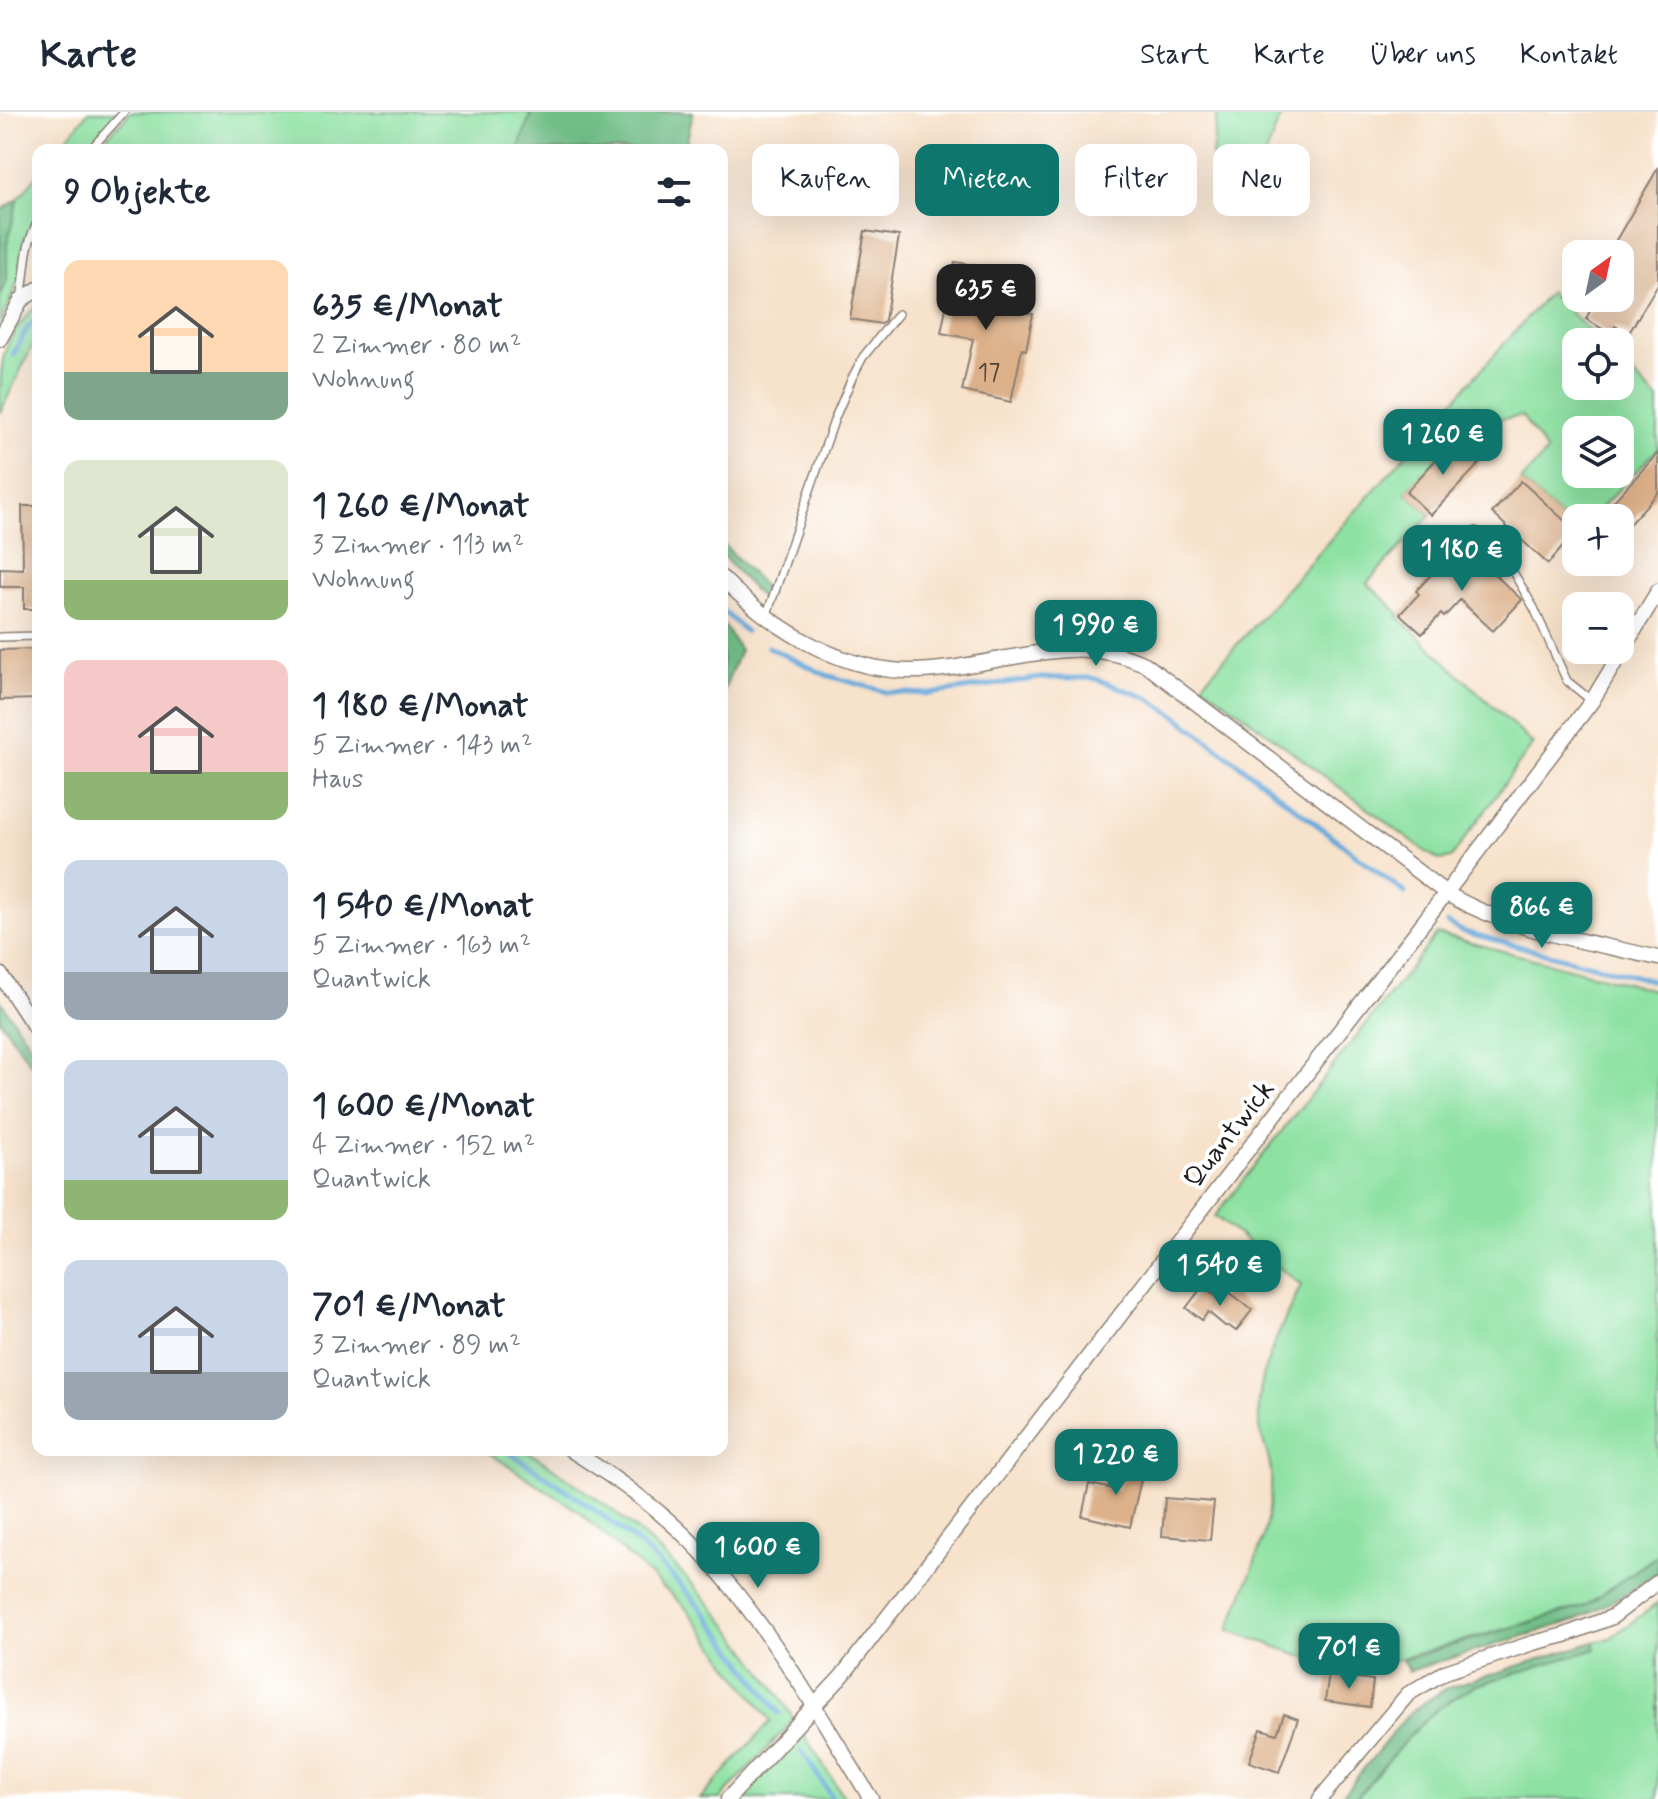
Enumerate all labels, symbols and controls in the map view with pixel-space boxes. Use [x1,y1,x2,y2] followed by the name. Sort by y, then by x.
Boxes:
[40,31,137,80] text: Karte
[1140,37,1209,74] text: Start
[1253,37,1325,74] text: Karte
[1369,37,1476,74] text: Über uns
[1520,37,1618,74] text: Kontakt
[752,144,899,216] chip: Kaufen
[915,144,1059,216] chip: Mieten
[1075,144,1197,216] chip: Filter
[1213,144,1310,216] chip: Neu
[64,170,210,215] text: 9 Objekte
[652,170,696,214] icon: filters
[1562,240,1634,312] north arrow
[1562,240,1634,664] map controls
[930,264,1042,332] pin: 635 €
[955,273,1017,307] text: 635 €
[312,284,503,329] text: 635 €/Monat
[128,292,224,388] icon: home
[1562,328,1634,400] button: locate
[312,329,521,363] text: 2 Zimmer · 80 m²
[978,358,1000,389] house number: 17
[312,363,415,397] text: Wohnung
[1369,409,1517,477] pin: 1 260 €
[1562,416,1634,488] button: layers
[1401,418,1485,452] text: 1 260 €
[312,484,530,529] text: 1 260 €/Monat
[128,492,224,588] icon: home
[1562,504,1634,576] button: +
[1388,525,1536,593] pin: 1 180 €
[312,529,524,563] text: 3 Zimmer · 113 m²
[1421,534,1503,568] text: 1 180 €
[312,563,415,597] text: Wohnung
[1562,592,1634,664] button: −
[1022,600,1170,668] pin: 1 990 €
[1053,609,1139,643] text: 1 990 €
[312,684,529,729] text: 1 180 €/Monat
[128,692,224,788] icon: home
[312,729,533,763] text: 5 Zimmer · 143 m²
[312,763,363,797] text: Haus
[1486,882,1598,950] pin: 866 €
[312,884,534,929] text: 1 540 €/Monat
[1509,891,1575,925] text: 866 €
[128,892,224,988] icon: home
[312,929,531,963] text: 5 Zimmer · 163 m²
[312,963,431,997] text: Quantwick
[1176,1073,1284,1196] street label: Quantwick
[312,1084,535,1129] text: 1 600 €/Monat
[128,1092,224,1188] icon: home
[312,1129,535,1163] text: 4 Zimmer · 152 m²
[312,1163,431,1197] text: Quantwick
[1146,1240,1294,1308] pin: 1 540 €
[1177,1249,1263,1283] text: 1 540 €
[312,1284,505,1329] text: 701 €/Monat
[128,1292,224,1388] icon: home
[312,1329,521,1363] text: 3 Zimmer · 89 m²
[312,1363,431,1397] text: Quantwick
[1042,1429,1190,1497] pin: 1 220 €
[1073,1438,1159,1472] text: 1 220 €
[684,1522,832,1590] pin: 1 600 €
[714,1531,802,1565] text: 1 600 €
[1293,1623,1405,1691] pin: 701 €
[1317,1632,1381,1666] text: 701 €

